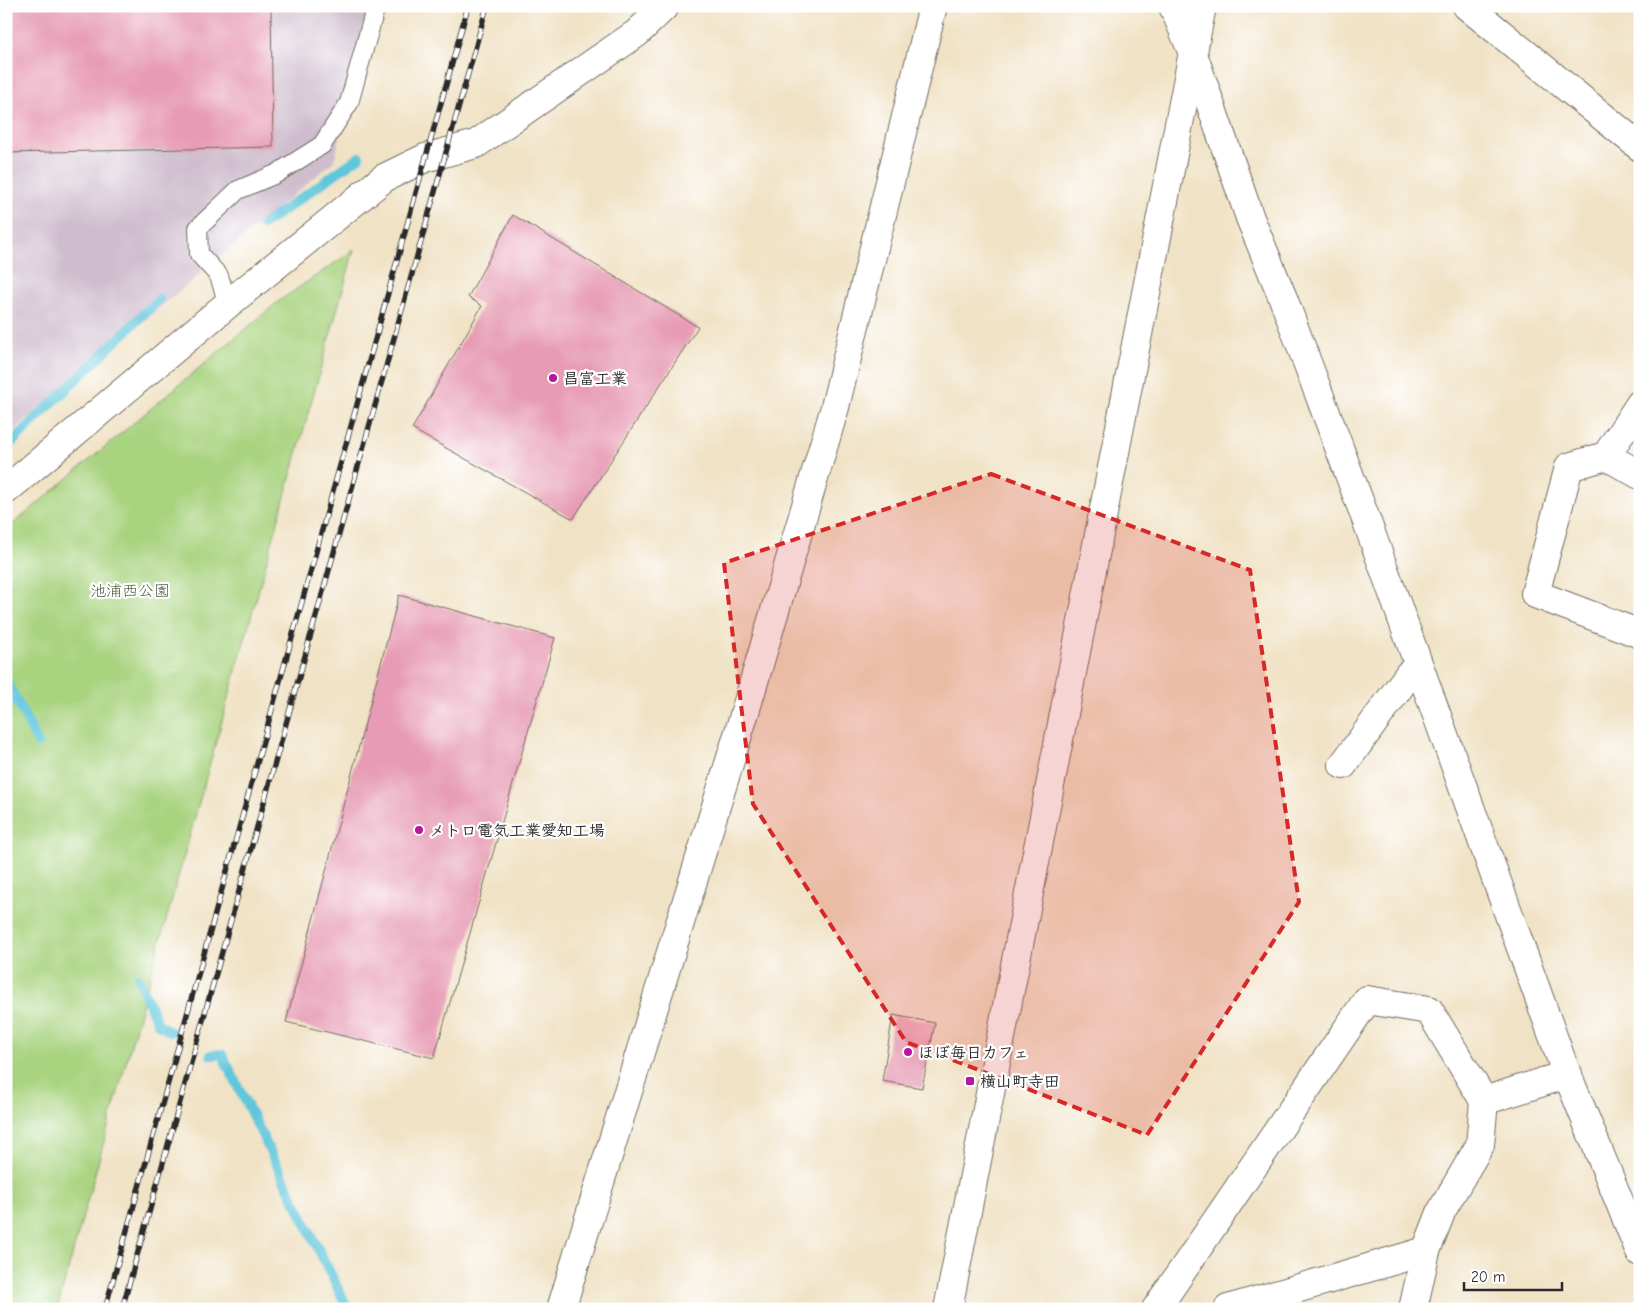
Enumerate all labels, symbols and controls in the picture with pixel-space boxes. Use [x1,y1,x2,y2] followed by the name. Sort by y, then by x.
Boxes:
[563,370,627,388] place label: 昌富工業
[547,372,559,384] marker: 昌富工業
[90,582,170,600] park label: 池浦西公園
[429,822,605,840] place label: メトロ電気工業愛知工場
[413,824,425,836] marker: メトロ電気工業愛知工場
[918,1044,1029,1062] place label: ほぼ毎日カフェ
[902,1046,914,1058] marker: ほぼ毎日カフェ
[980,1073,1060,1091] place label: 横山町寺田
[964,1075,976,1087] marker: 横山町寺田
[1464,1260,1561,1292] scale bar
[1471,1268,1505,1286] text: 20 m

